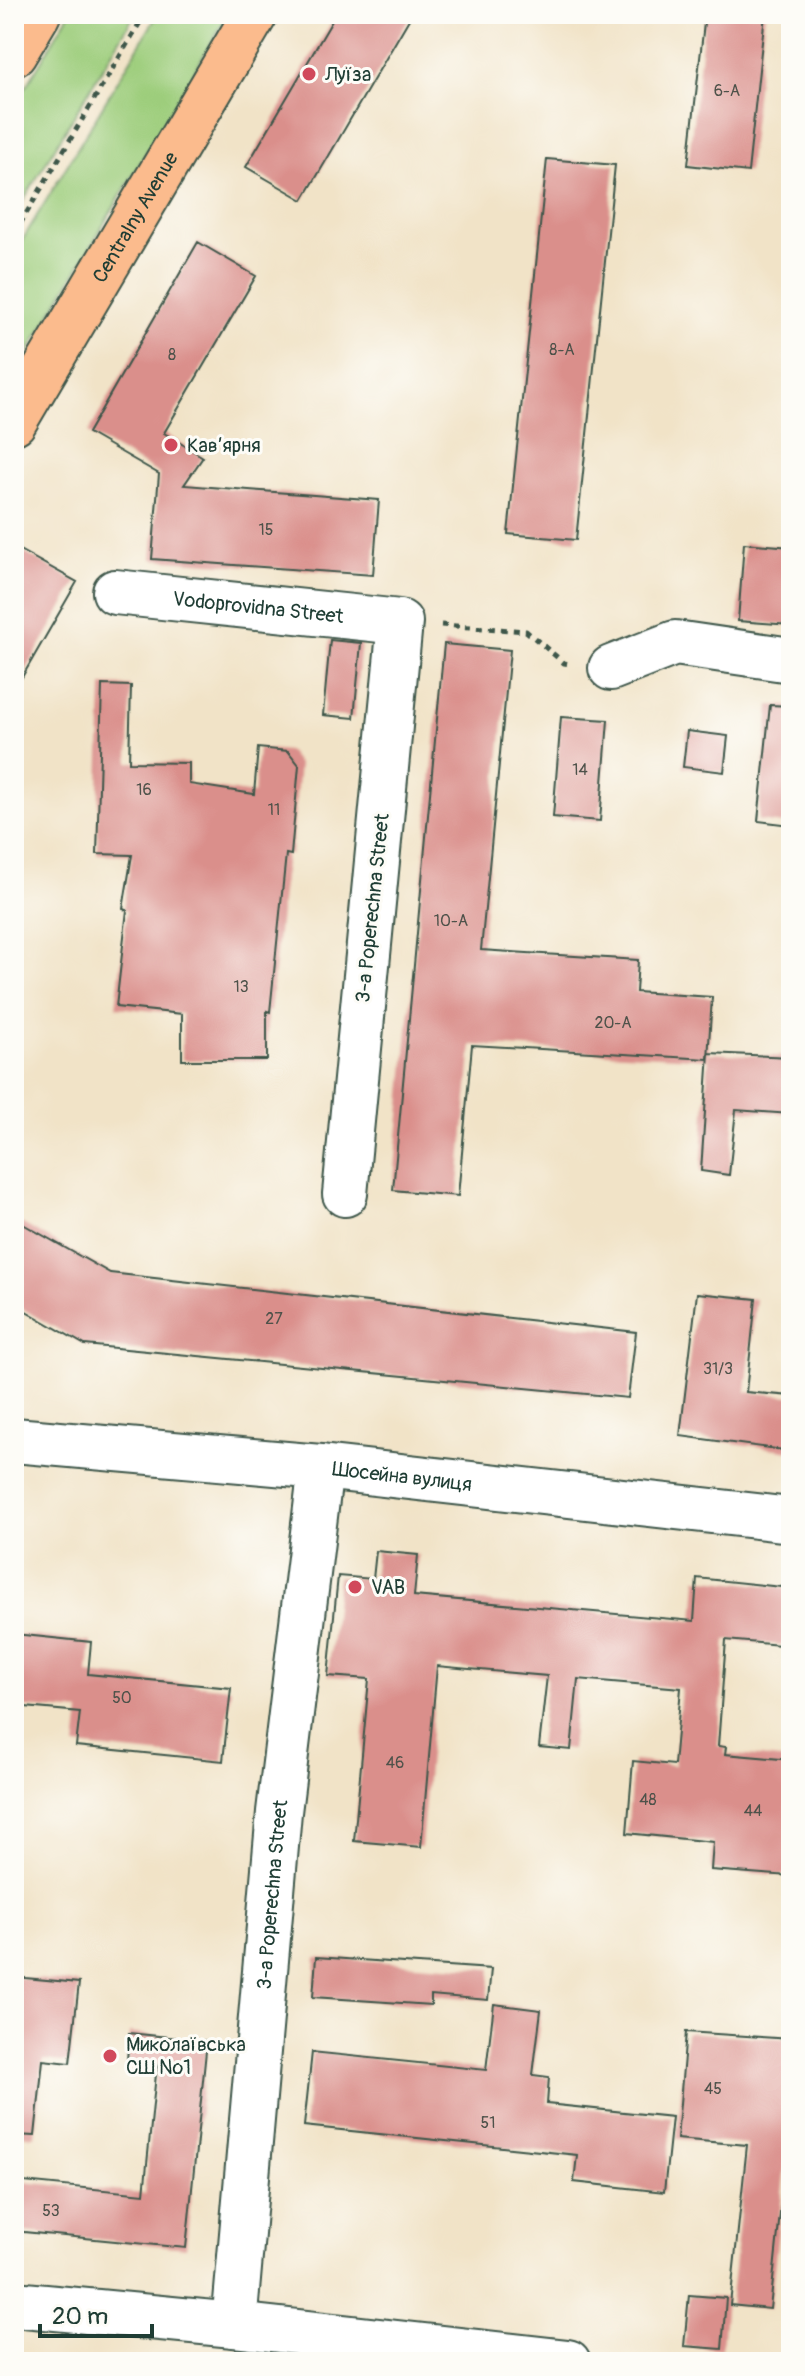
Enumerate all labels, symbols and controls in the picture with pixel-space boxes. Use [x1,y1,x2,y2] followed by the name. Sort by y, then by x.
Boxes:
[324,62,371,87] place label: Луїза
[300,65,318,83] marker: Луїза
[714,81,740,101] house number: 6-А
[87,147,184,287] street label: Centralny Avenue
[549,340,575,360] house number: 8-А
[168,345,176,365] house number: 8
[187,433,261,458] place label: Кав’ярня
[162,436,180,454] marker: Кав’ярня
[259,520,273,540] house number: 15
[171,586,346,629] street label: Vodoprovidna Street
[572,760,588,780] house number: 14
[136,780,152,800] house number: 16
[268,800,280,820] house number: 11
[350,811,395,1004] street label: 3-a Poperechna Street
[434,911,468,931] house number: 10-А
[233,977,249,997] house number: 13
[594,1013,632,1033] house number: 20-А
[265,1309,283,1329] house number: 27
[703,1359,733,1379] house number: 31/3
[331,1456,473,1497] street label: Шосейна вулиця
[371,1575,405,1600] place label: VAB
[346,1578,364,1596] marker: VAB
[112,1688,132,1708] house number: 50
[386,1753,404,1773] house number: 46
[639,1790,657,1810] house number: 48
[251,1798,293,1991] street label: 3-a Poperechna Street
[744,1801,762,1821] house number: 44
[126,2032,246,2080] place label: Миколаївська СШ №1
[101,2047,119,2065] marker: Миколаївська СШ №1
[704,2079,722,2099] house number: 45
[481,2113,495,2133] house number: 51
[42,2201,60,2221] house number: 53
[40,2288,152,2338] scale bar
[52,2302,108,2331] text: 20 m

